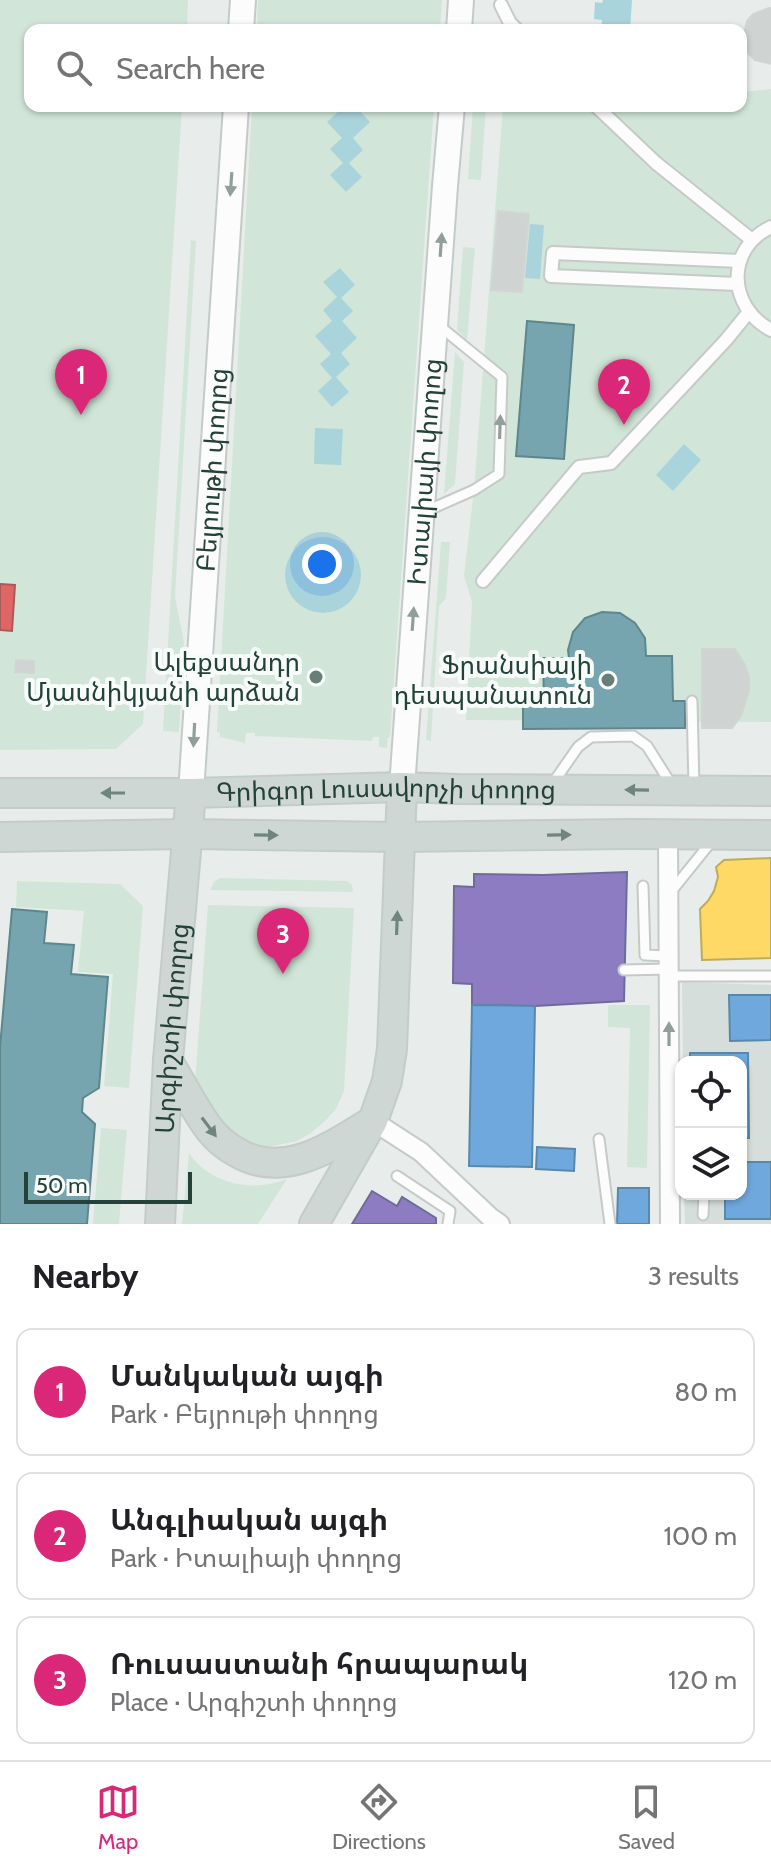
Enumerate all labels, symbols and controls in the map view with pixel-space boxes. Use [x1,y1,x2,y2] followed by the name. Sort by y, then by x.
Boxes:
[24,24,747,112] search box
[52,46,96,90] icon: search
[116,50,265,87] text: Search here
[224,172,237,197] one-way arrow
[435,232,448,257] one-way arrow
[55,349,107,415] pin: 1
[400,357,449,586] street label: Իտալիայի փողոց
[598,359,650,425] pin: 2
[190,367,235,573] street label: Բեյրութի փողոց
[494,414,507,439] one-way arrow
[302,544,342,584] your location
[407,606,420,631] one-way arrow
[26,646,300,708] place label: Ալեքսանդր Մյասնիկյանի արձան
[394,649,592,711] place label: Ֆրանսիայի դեսպանատուն
[307,668,325,686] marker: Ալեքսանդր Մյասնիկյանի արձան
[599,671,617,689] marker: Ֆրանսիայի դեսպանատուն
[188,723,201,748] one-way arrow
[215,771,556,808] street label: Գրիգոր Լուսավորչի փողոց
[624,784,649,796] one-way arrow
[100,787,125,799] one-way arrow
[254,828,279,841] one-way arrow
[547,829,572,841] one-way arrow
[257,908,309,974] pin: 3
[390,910,403,935] one-way arrow
[148,922,196,1135] street label: Արգիշտի փողոց
[663,1021,675,1046] one-way arrow
[675,1056,747,1200] map controls
[675,1056,747,1128] button: locate
[200,1117,216,1137] one-way arrow
[675,1128,747,1200] button: layers
[24,1168,192,1204] scale bar
[36,1172,88,1199] text: 50 m
[32,1255,139,1297] text: Nearby
[648,1260,739,1292] text: 3 results
[110,1357,384,1394] text: Մանկական այգի
[55,1376,65,1408] text: 1
[674,1376,737,1408] text: 80 m
[110,1398,379,1430] text: Park · Բեյրութի փողոց
[110,1501,388,1538] text: Անգլիական այգի
[53,1520,67,1552] text: 2
[664,1520,737,1552] text: 100 m
[110,1542,402,1574] text: Park · Իտալիայի փողոց
[110,1645,528,1682] text: Ռուսաստանի հրապարակ
[53,1664,67,1696] text: 3
[668,1664,737,1696] text: 120 m
[110,1686,398,1718] text: Place · Արգիշտի փողոց
[96,1780,140,1855] tab: Map
[332,1780,426,1855] tab: Directions
[618,1780,675,1855] tab: Saved

